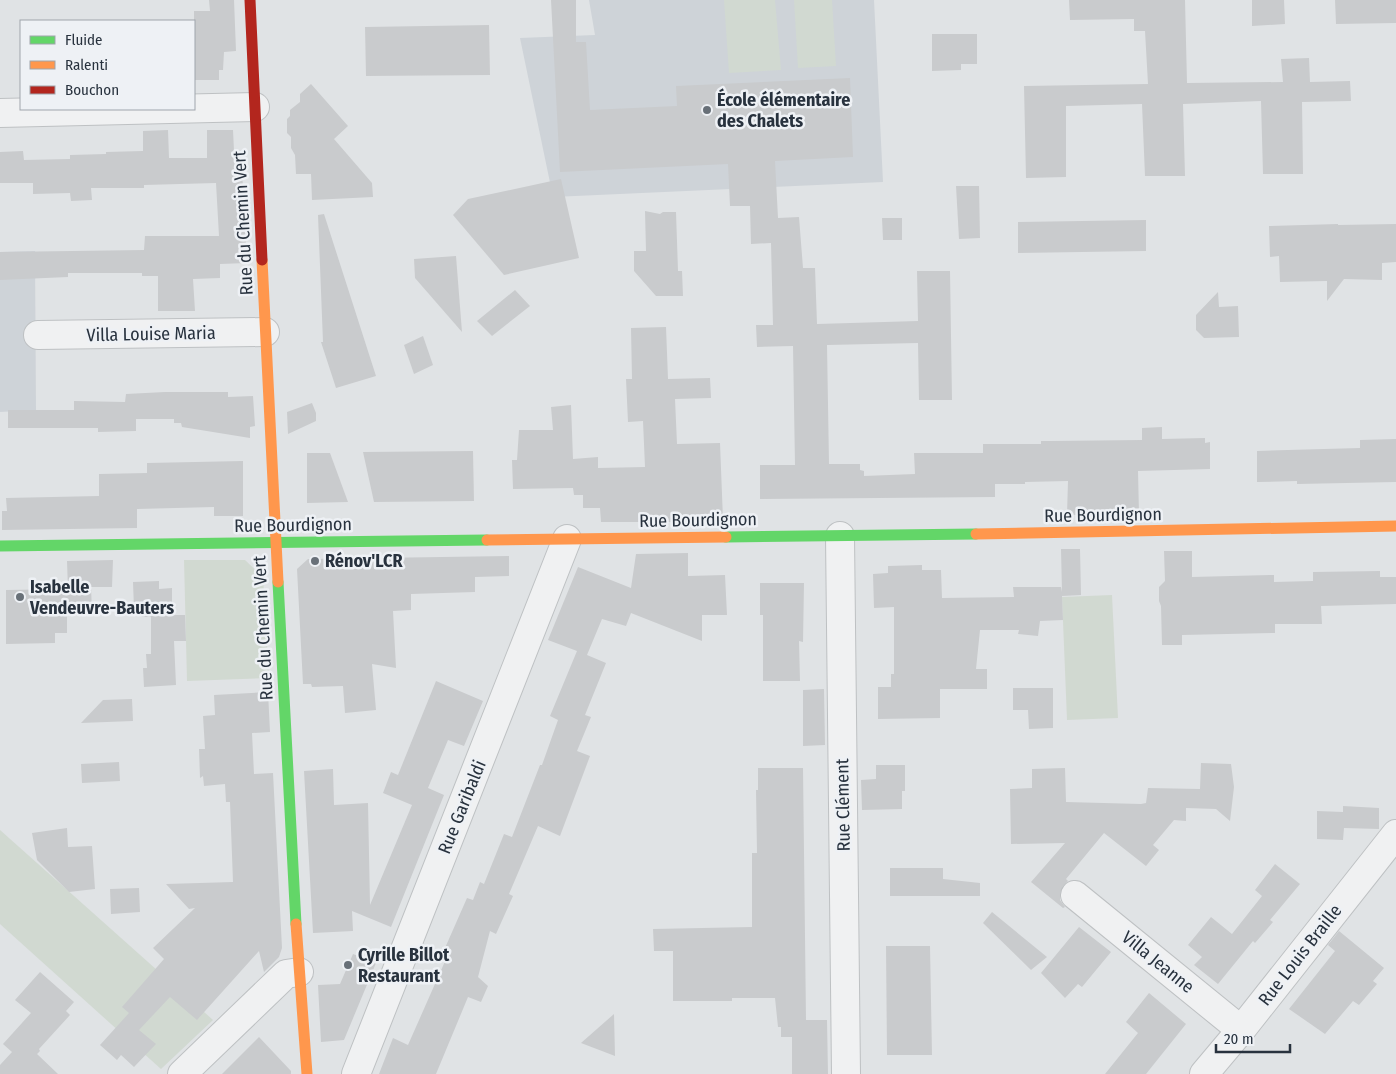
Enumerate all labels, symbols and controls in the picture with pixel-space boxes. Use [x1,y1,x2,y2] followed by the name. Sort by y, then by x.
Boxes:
[20,20,195,110] legend
[65,31,102,49] text: Fluide
[65,56,108,74] text: Ralenti
[65,81,119,99] text: Bouchon
[717,88,850,132] place label: École élémentaire des Chalets
[701,104,713,116] marker: École élémentaire des Chalets
[228,150,258,296] street label: Rue du Chemin Vert
[86,322,216,346] street label: Villa Louise Maria
[1044,503,1162,527] street label: Rue Bourdignon
[639,508,757,532] street label: Rue Bourdignon
[234,513,352,537] street label: Rue Bourdignon
[325,550,403,572] place label: Rénov'LCR
[248,555,278,701] street label: Rue du Chemin Vert
[309,555,321,567] marker: Rénov'LCR
[29,576,174,619] place label: Isabelle Vendeuvre-Bauters
[14,591,26,603] marker: Isabelle Vendeuvre-Bauters
[433,757,491,857] street label: Rue Garibaldi
[831,758,855,852] street label: Rue Clément
[1254,900,1346,1010] street label: Rue Louis Braille
[1117,926,1199,998] street label: Villa Jeanne
[358,944,450,987] place label: Cyrille Billot Restaurant
[342,959,354,971] marker: Cyrille Billot Restaurant
[1216,1022,1290,1054] scale bar
[1224,1030,1254,1048] text: 20 m

